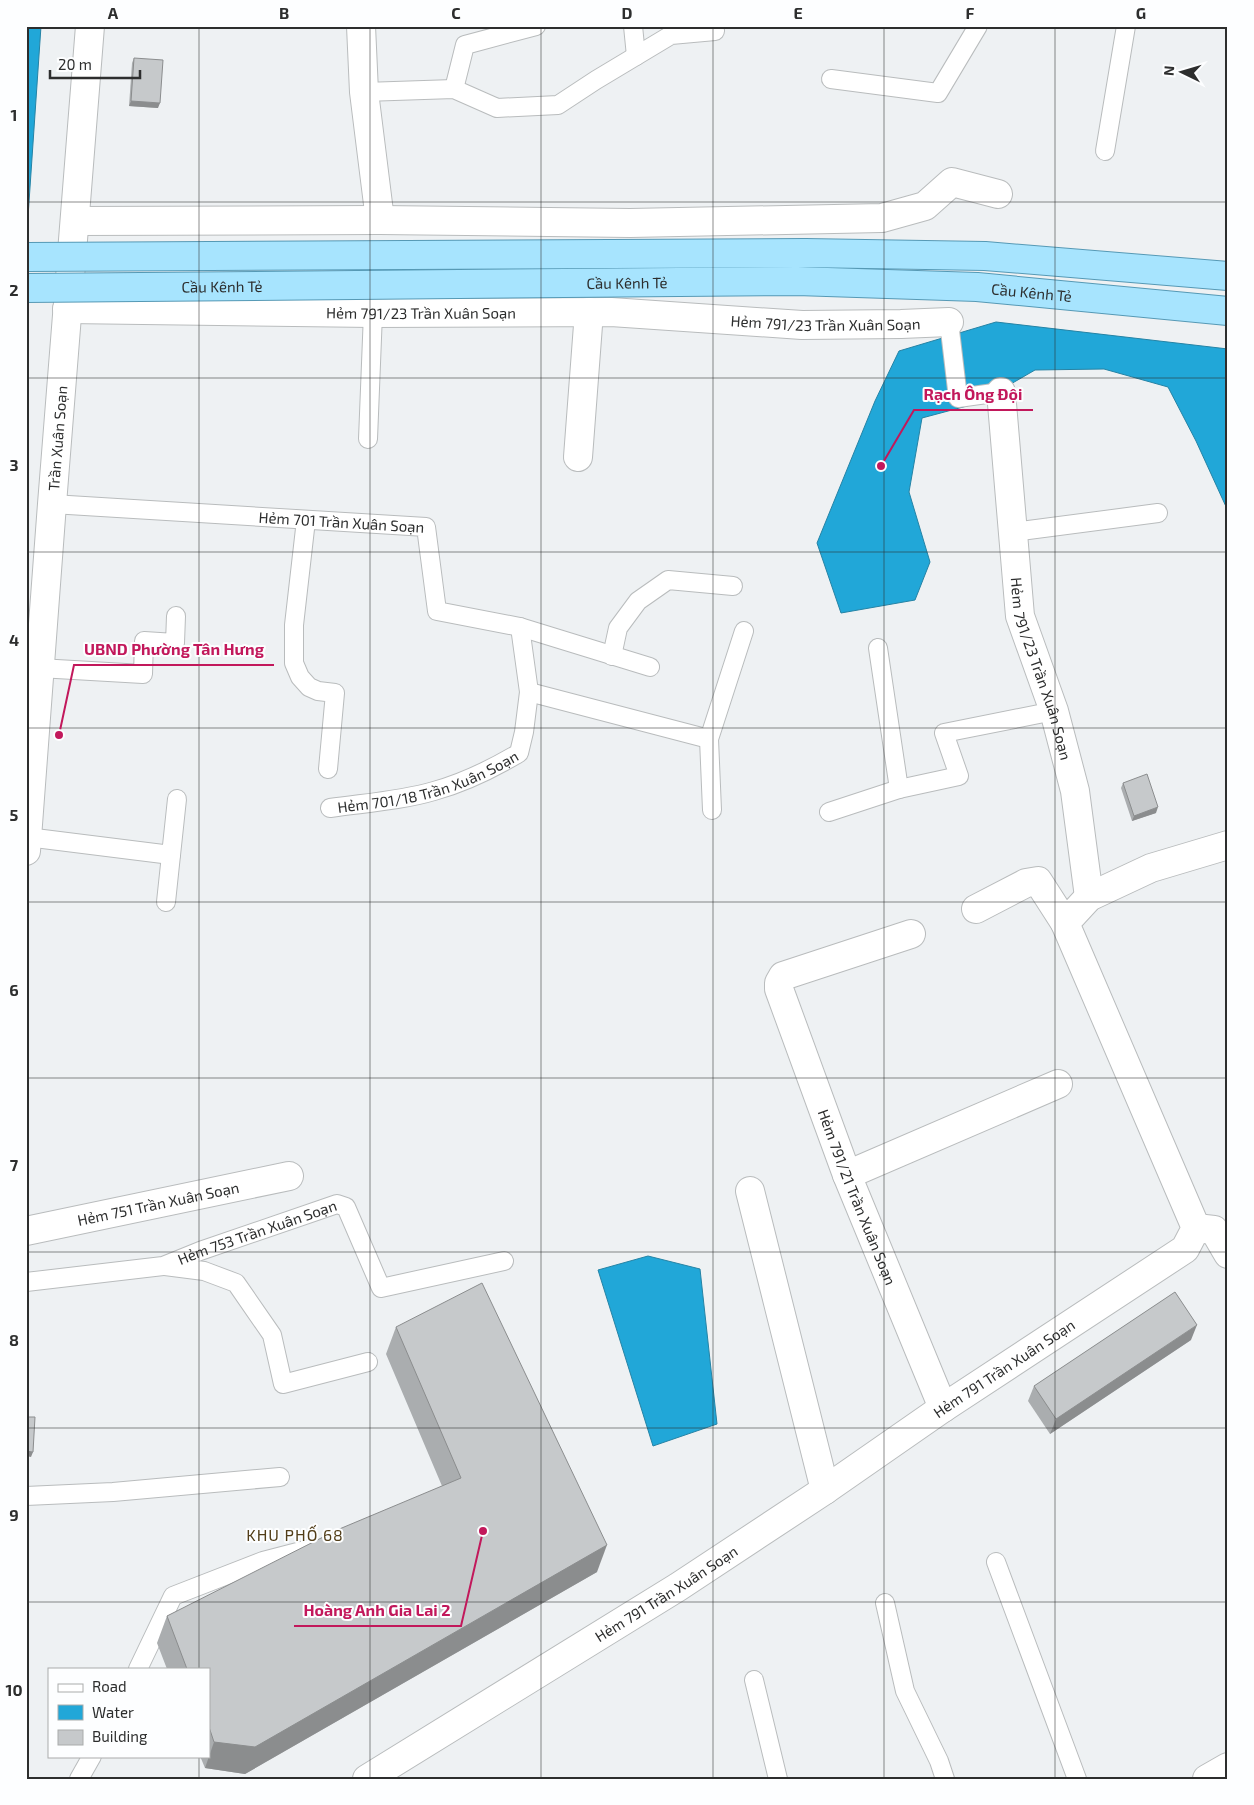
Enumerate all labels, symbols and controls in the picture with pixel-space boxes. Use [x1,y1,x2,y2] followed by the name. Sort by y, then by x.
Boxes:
[108,3,119,22] text: A
[279,3,289,22] text: B
[451,3,461,22] text: C
[622,3,633,22] text: D
[793,3,803,22] text: E
[966,3,975,22] text: F
[1136,3,1146,22] text: G
[50,48,140,80] scale bar
[1156,48,1206,98] north arrow
[58,55,92,73] text: 20 m
[1160,65,1177,77] text: N
[11,105,17,124] text: 1
[586,273,668,292] street label: Cầu Kênh Tẻ
[181,277,263,296] street label: Cầu Kênh Tẻ
[990,279,1073,305] street label: Cầu Kênh Tẻ
[9,280,19,299] text: 2
[326,303,516,322] street label: Hẻm 791/23 Trần Xuân Soạn
[730,311,921,334] street label: Hẻm 791/23 Trần Xuân Soạn
[914,379,1033,410] callout: Rạch Ông Đội
[924,384,1022,403] text: Rạch Ông Đội
[44,385,70,492] street label: Trần Xuân Soạn
[9,455,19,474] text: 3
[258,508,425,536] street label: Hẻm 701 Trần Xuân Soạn
[1008,577,1075,762] street label: Hẻm 791/23 Trần Xuân Soạn
[9,630,19,649] text: 4
[74,634,274,665] callout: UBND Phường Tân Hưng
[84,639,265,658] text: UBND Phường Tân Hưng
[336,746,521,816] street label: Hẻm 701/18 Trần Xuân Soạn
[10,805,19,824] text: 5
[9,980,19,999] text: 6
[815,1107,900,1288] street label: Hẻm 791/21 Trần Xuân Soạn
[10,1155,19,1174] text: 7
[76,1178,241,1229] street label: Hẻm 751 Trần Xuân Soạn
[175,1196,339,1268] street label: Hẻm 753 Trần Xuân Soạn
[930,1315,1078,1421] street label: Hẻm 791 Trần Xuân Soạn
[9,1330,19,1349] text: 8
[9,1505,19,1524] text: 9
[246,1524,344,1544] district label: KHU PHỐ 68
[591,1541,741,1645] street label: Hẻm 791 Trần Xuân Soạn
[294,1595,461,1626] callout: Hoàng Anh Gia Lai 2
[304,1600,450,1619] text: Hoàng Anh Gia Lai 2
[48,1668,210,1758] legend
[92,1677,127,1695] text: Road
[5,1680,23,1699] text: 10
[92,1703,134,1721] text: Water
[92,1727,148,1745] text: Building

